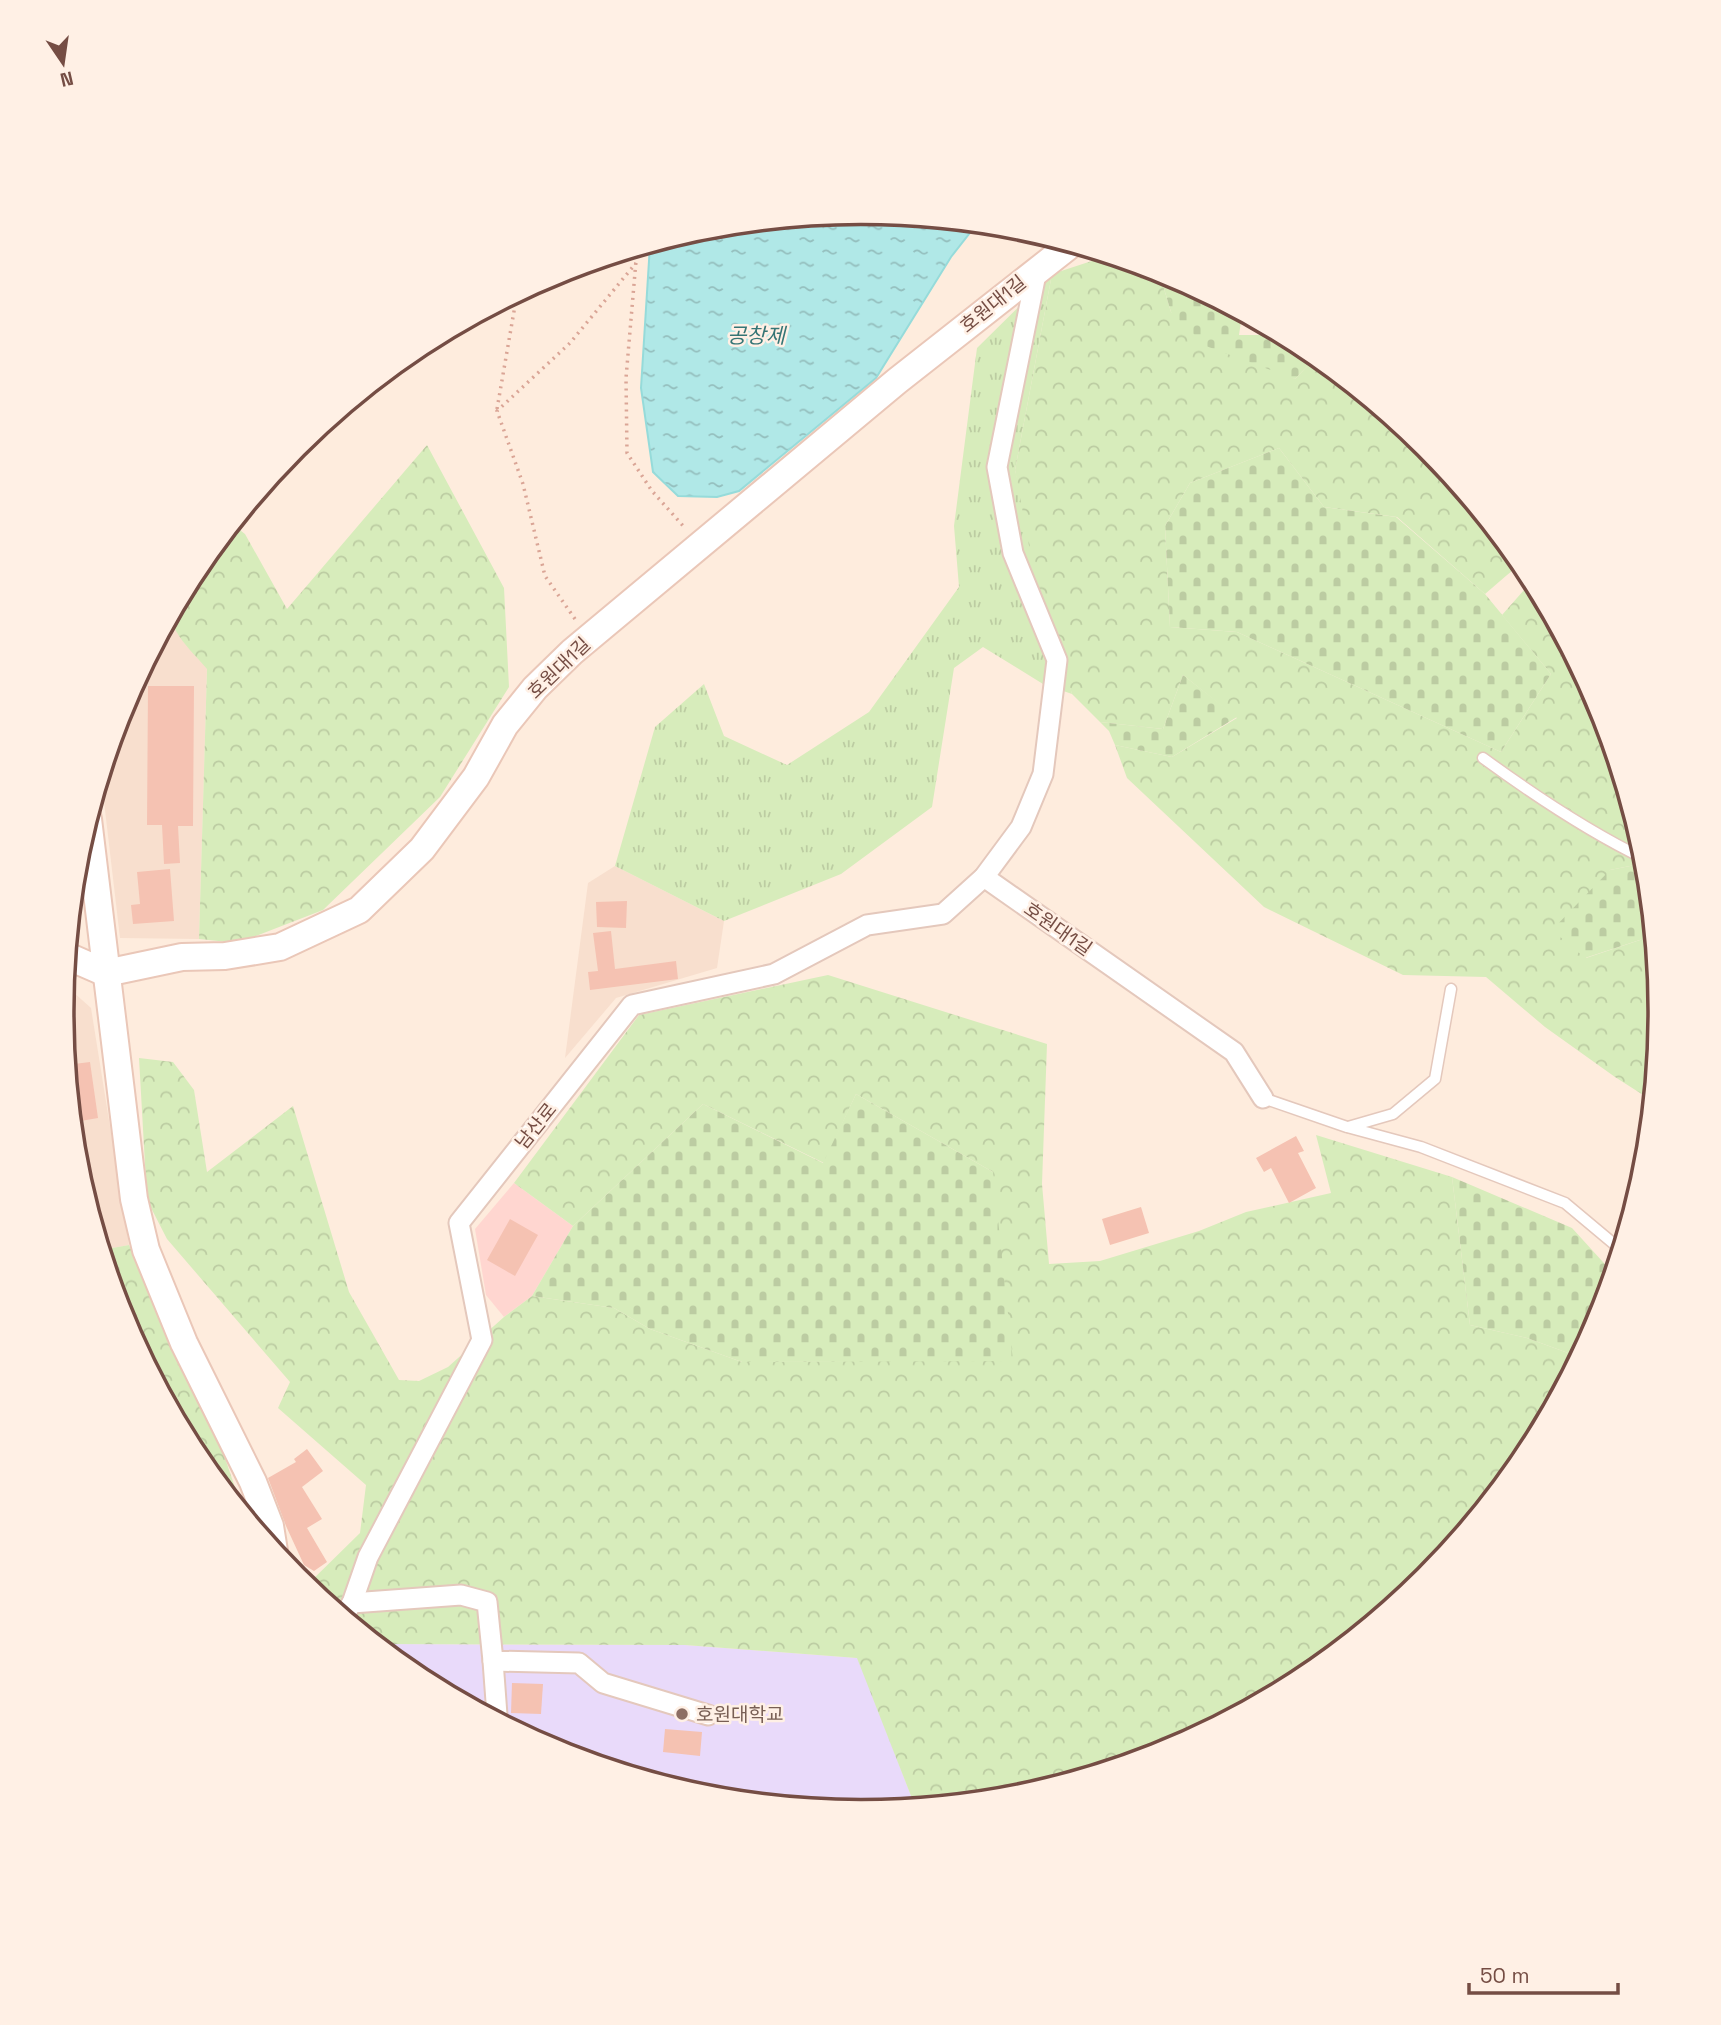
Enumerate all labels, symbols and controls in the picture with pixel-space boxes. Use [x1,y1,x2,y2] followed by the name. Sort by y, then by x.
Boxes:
[28,28,98,98] north arrow
[58,65,76,93] text: N
[955,270,1031,338] street label: 호원대1길
[727,322,788,349] water label: 공창제
[522,632,596,704] street label: 호원대1길
[1019,896,1097,962] street label: 호원대1길
[510,1098,562,1154] street label: 남산로
[696,1702,783,1727] place label: 호원대학교
[674,1706,690,1722] marker: 호원대학교
[1469,1952,1618,1996] scale bar
[1480,1962,1530,1989] text: 50 m

